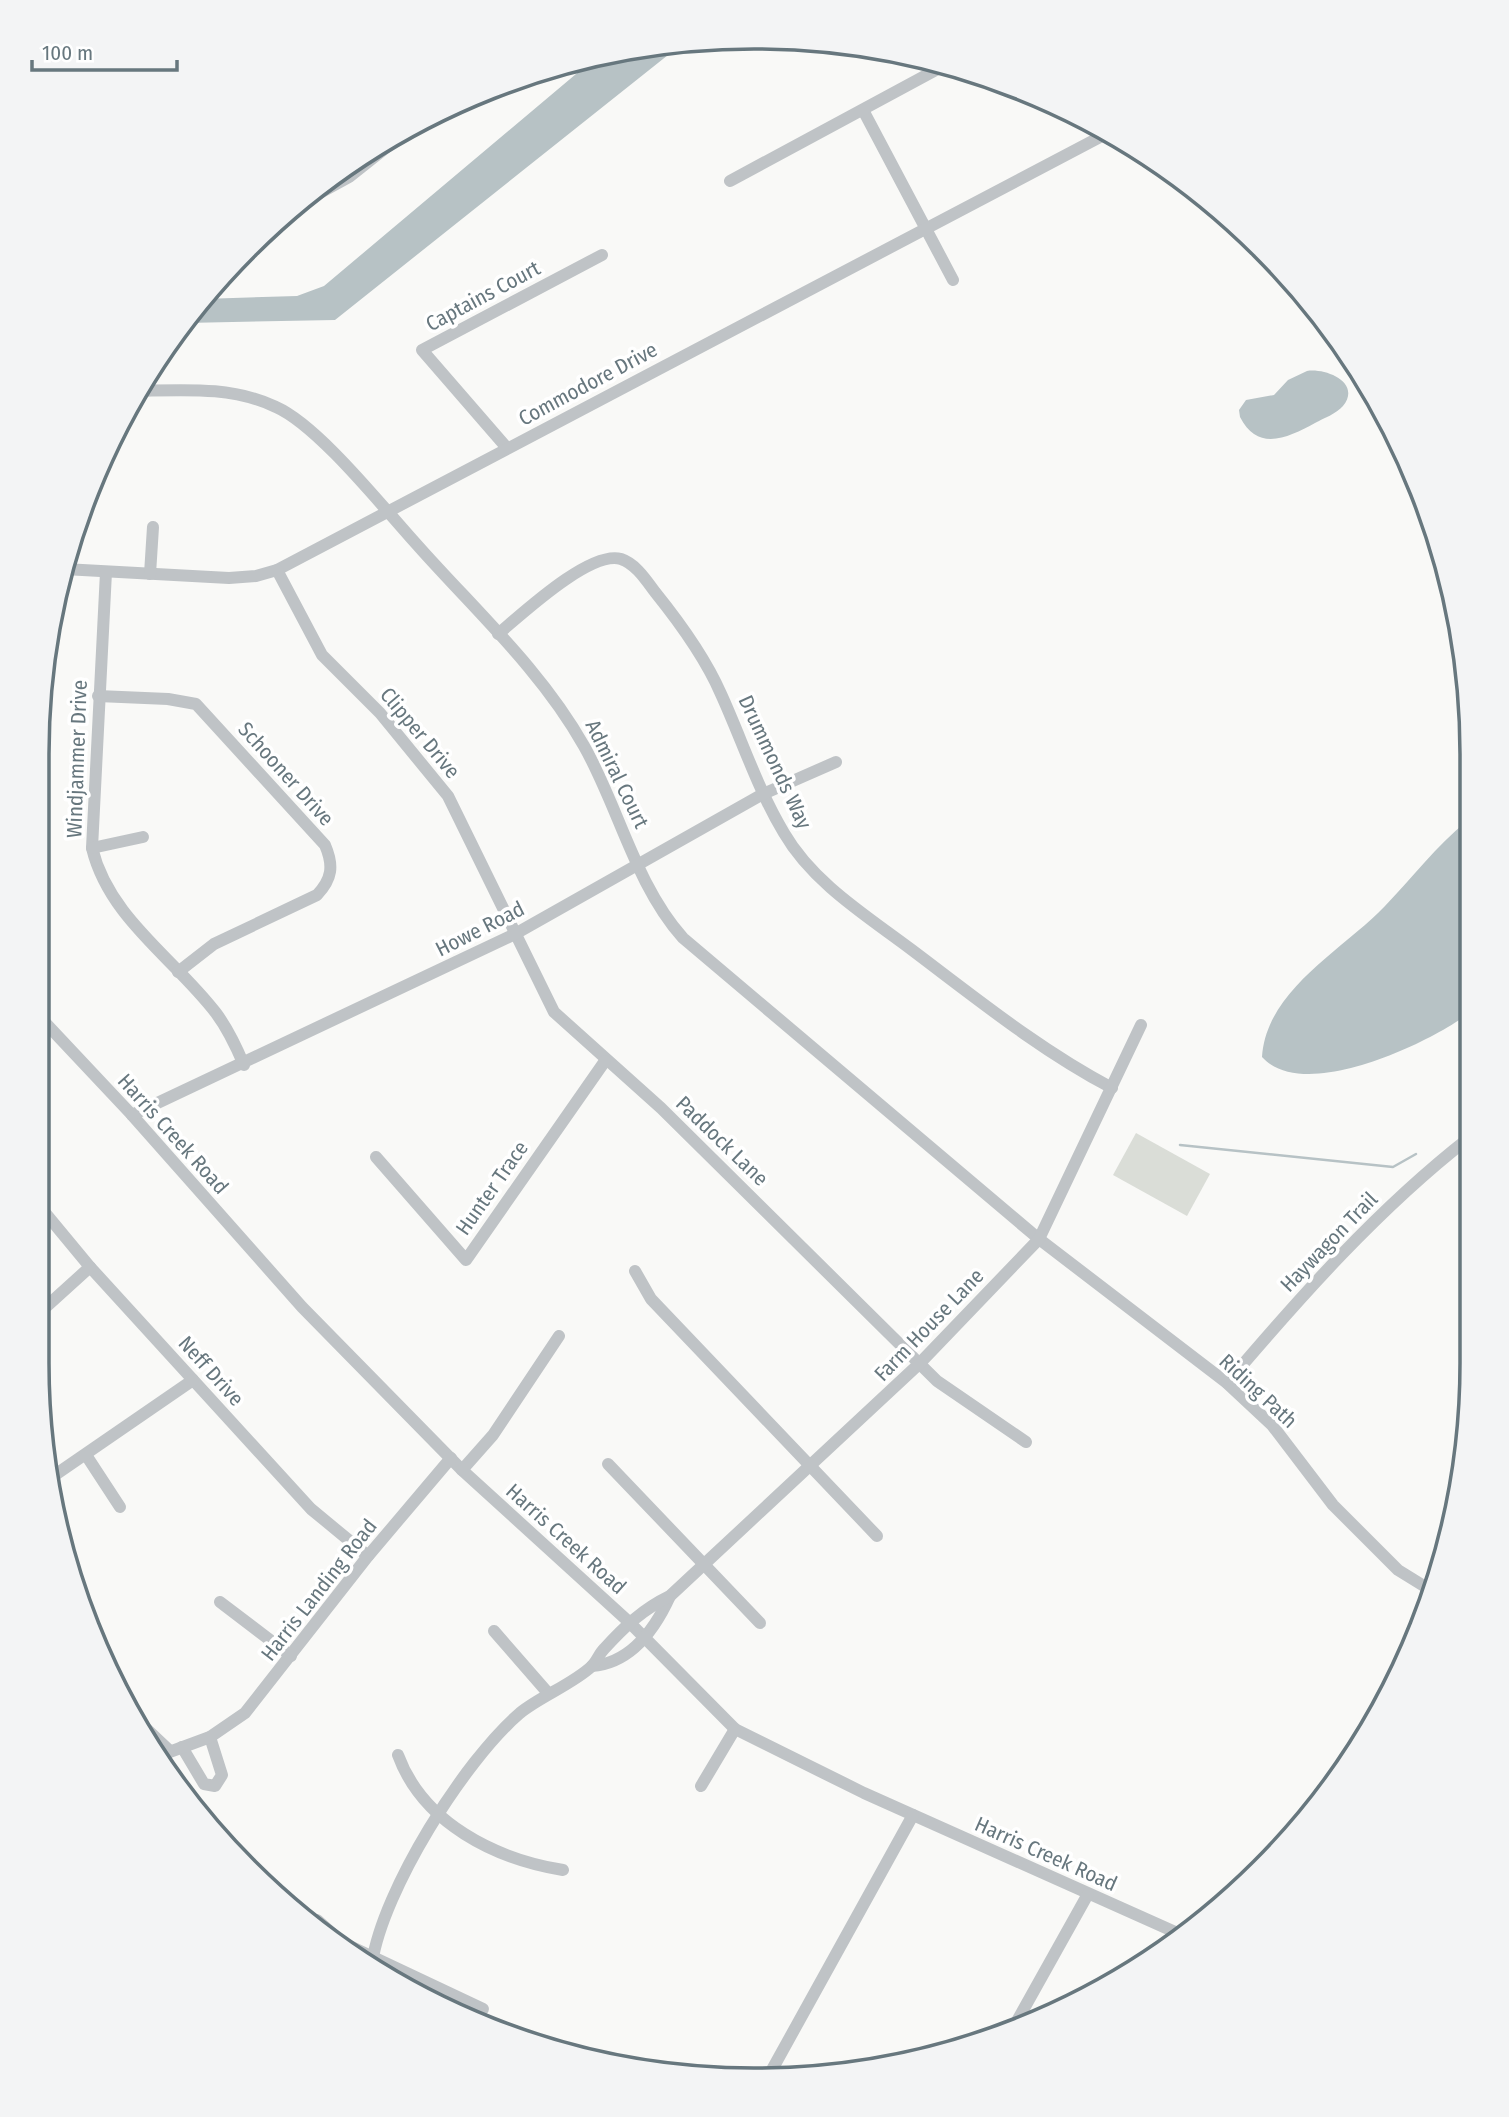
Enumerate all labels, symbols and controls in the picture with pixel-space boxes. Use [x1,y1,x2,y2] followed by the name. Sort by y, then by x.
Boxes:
[32,28,177,72] scale bar
[42,40,93,66] text: 100 m
[421,255,545,337] street label: Captains Court
[514,337,662,431] street label: Commodore Drive
[61,679,93,839] street label: Windjammer Drive
[374,682,466,784] street label: Clipper Drive
[733,691,818,834] street label: Drummonds Way
[580,716,654,833] street label: Admiral Court
[233,717,339,831] street label: Schooner Drive
[431,896,529,962] street label: Howe Road
[112,1068,234,1200] street label: Harris Creek Road
[670,1091,774,1191] street label: Paddock Lane
[450,1136,534,1240] street label: Hunter Trace
[1275,1186,1384,1297] street label: Haywagon Trail
[869,1263,989,1387] street label: Farm House Lane
[173,1331,249,1411] street label: Neff Drive
[1214,1348,1302,1434] street label: Riding Path
[500,1478,632,1600] street label: Harris Creek Road
[255,1514,383,1666] street label: Harris Landing Road
[971,1811,1121,1897] street label: Harris Creek Road

